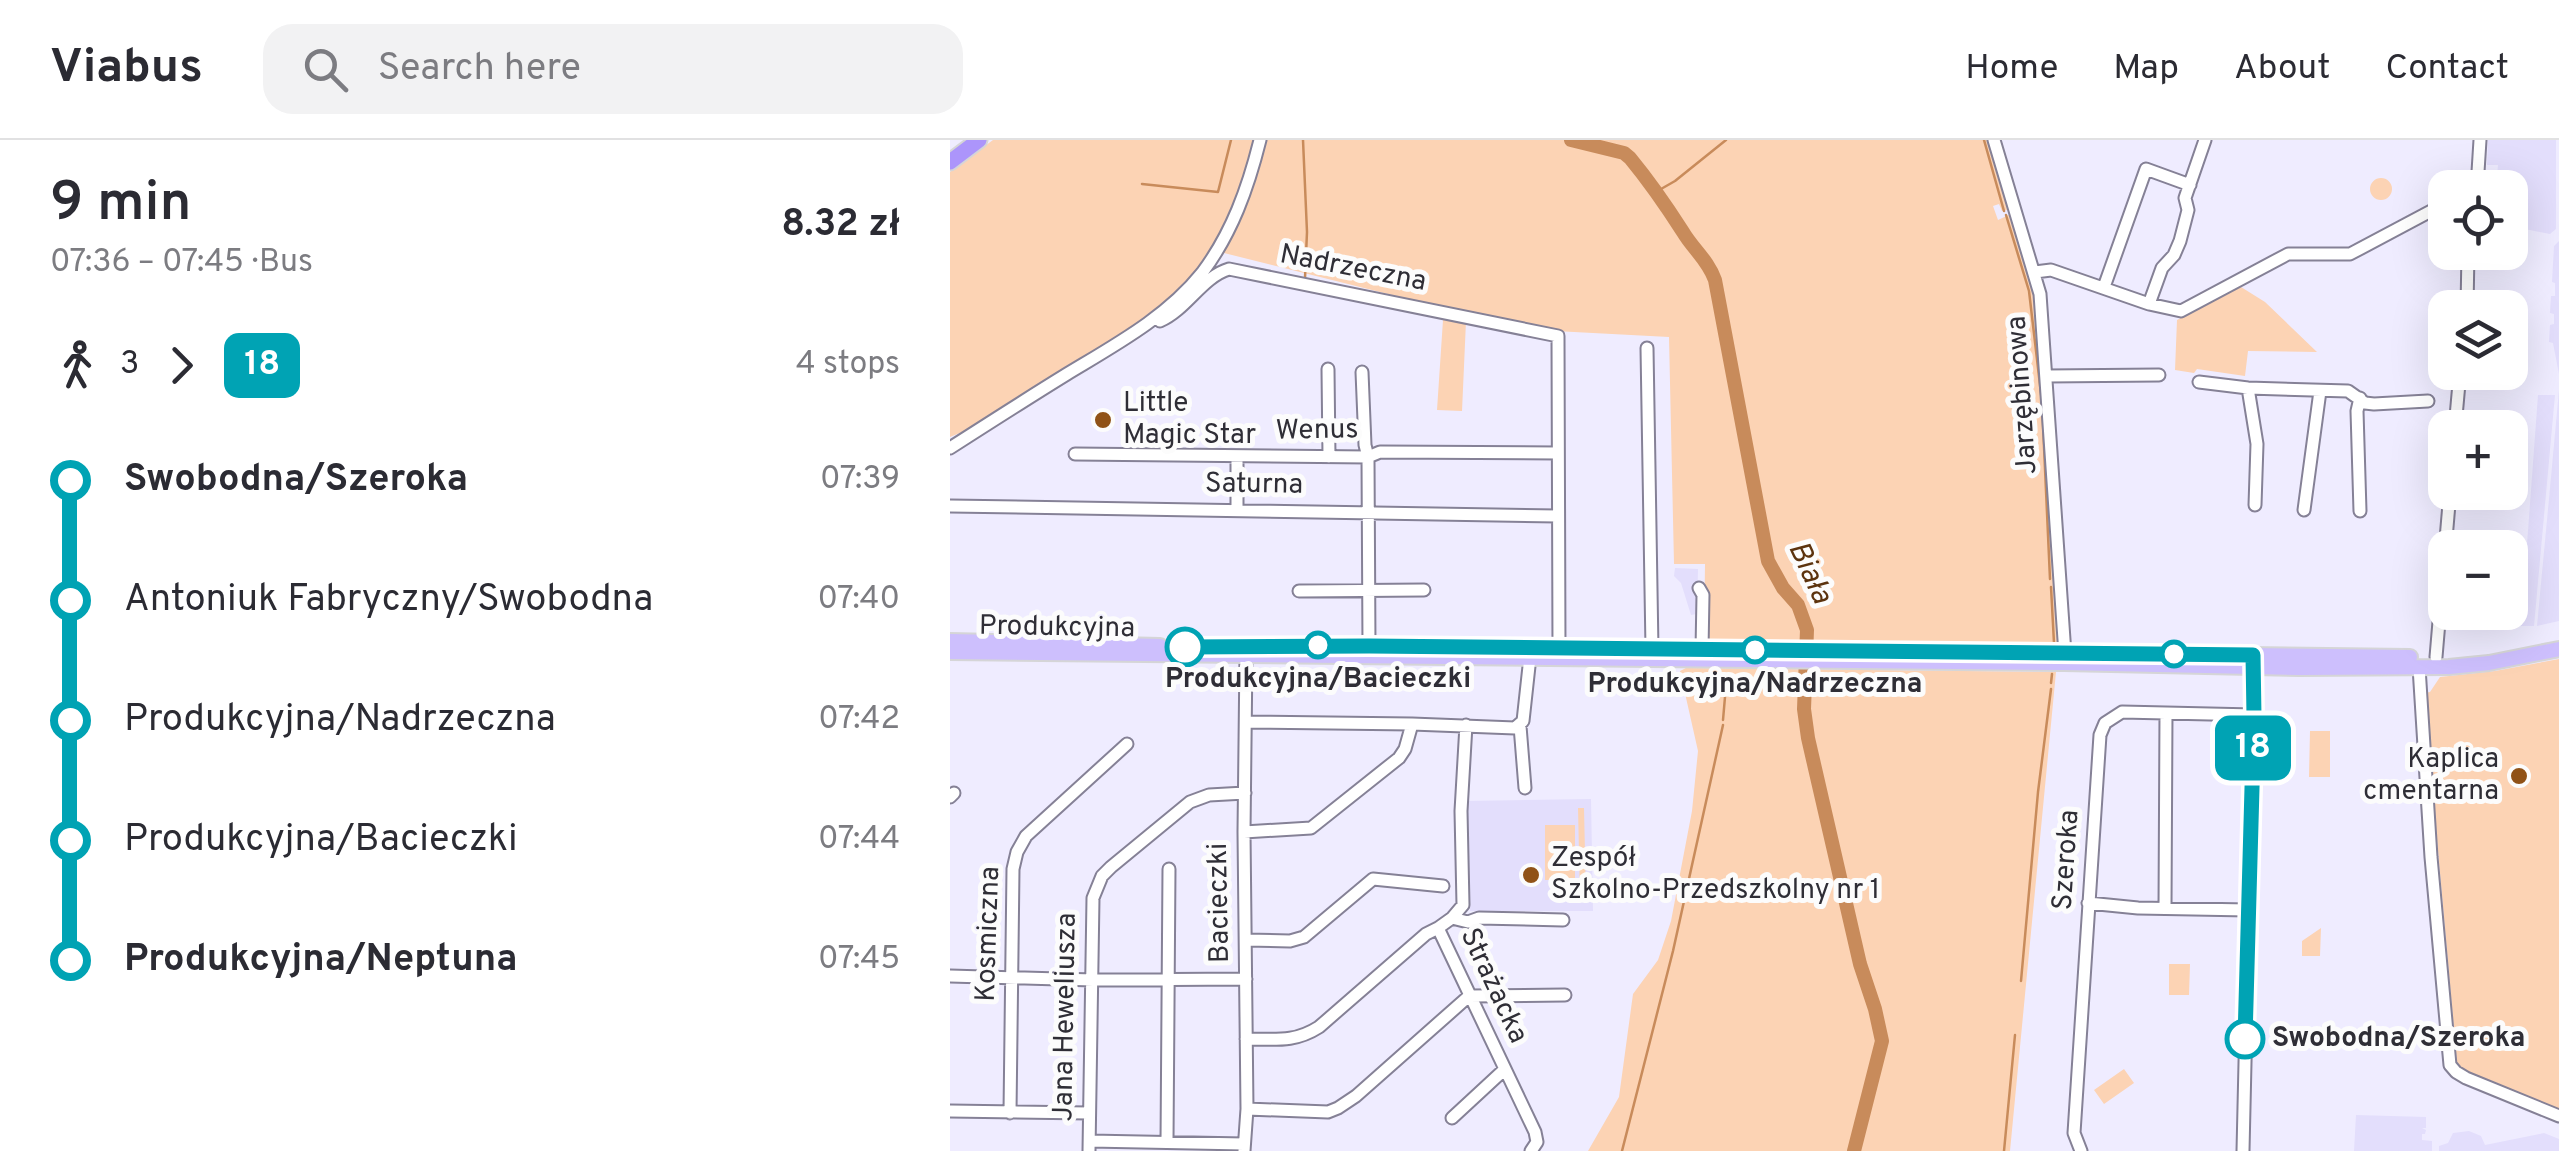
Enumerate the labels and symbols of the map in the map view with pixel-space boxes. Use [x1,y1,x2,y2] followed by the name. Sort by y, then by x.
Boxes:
[1277,237,1429,301] street label: Nadrzeczna
[2000,315,2046,475] street label: Jarzębinowa
[1123,386,1256,454] place label: Little Magic Star
[1092,409,1114,431] marker: Little Magic Star
[1275,412,1359,450] street label: Wenus
[1205,466,1303,504] street label: Saturna
[1779,536,1840,611] water label: Biała
[979,609,1135,647] street label: Produkcyjna
[1166,628,1204,666] unlabelled marker
[1305,632,1331,658] marker: Produkcyjna/Bacieczki
[1742,637,1768,663] marker: Produkcyjna/Nadrzeczna
[2161,641,2187,667] unlabelled marker
[1165,662,1471,698] place label: Produkcyjna/Bacieczki
[1588,667,1922,703] place label: Produkcyjna/Nadrzeczna
[2208,716,2298,780] line badge: 18
[2363,742,2499,810] place label: Kaplica cmentarna
[2508,765,2530,787] marker: Kaplica cmentarna
[2046,809,2088,911] street label: Szeroka
[1551,841,1880,909] place label: Zespół Szkolno-Przedszkolny nr 1
[1201,843,1239,963] street label: Bacieczki
[1520,864,1542,886] marker: Zespół Szkolno-Przedszkolny nr 1
[969,866,1009,1002] street label: Kosmiczna
[1046,912,1086,1122] street label: Jana Heweliusza
[1451,923,1535,1049] street label: Strażacka
[2226,1020,2264,1058] marker: Swobodna/Szeroka
[2272,1021,2525,1057] place label: Swobodna/Szeroka

